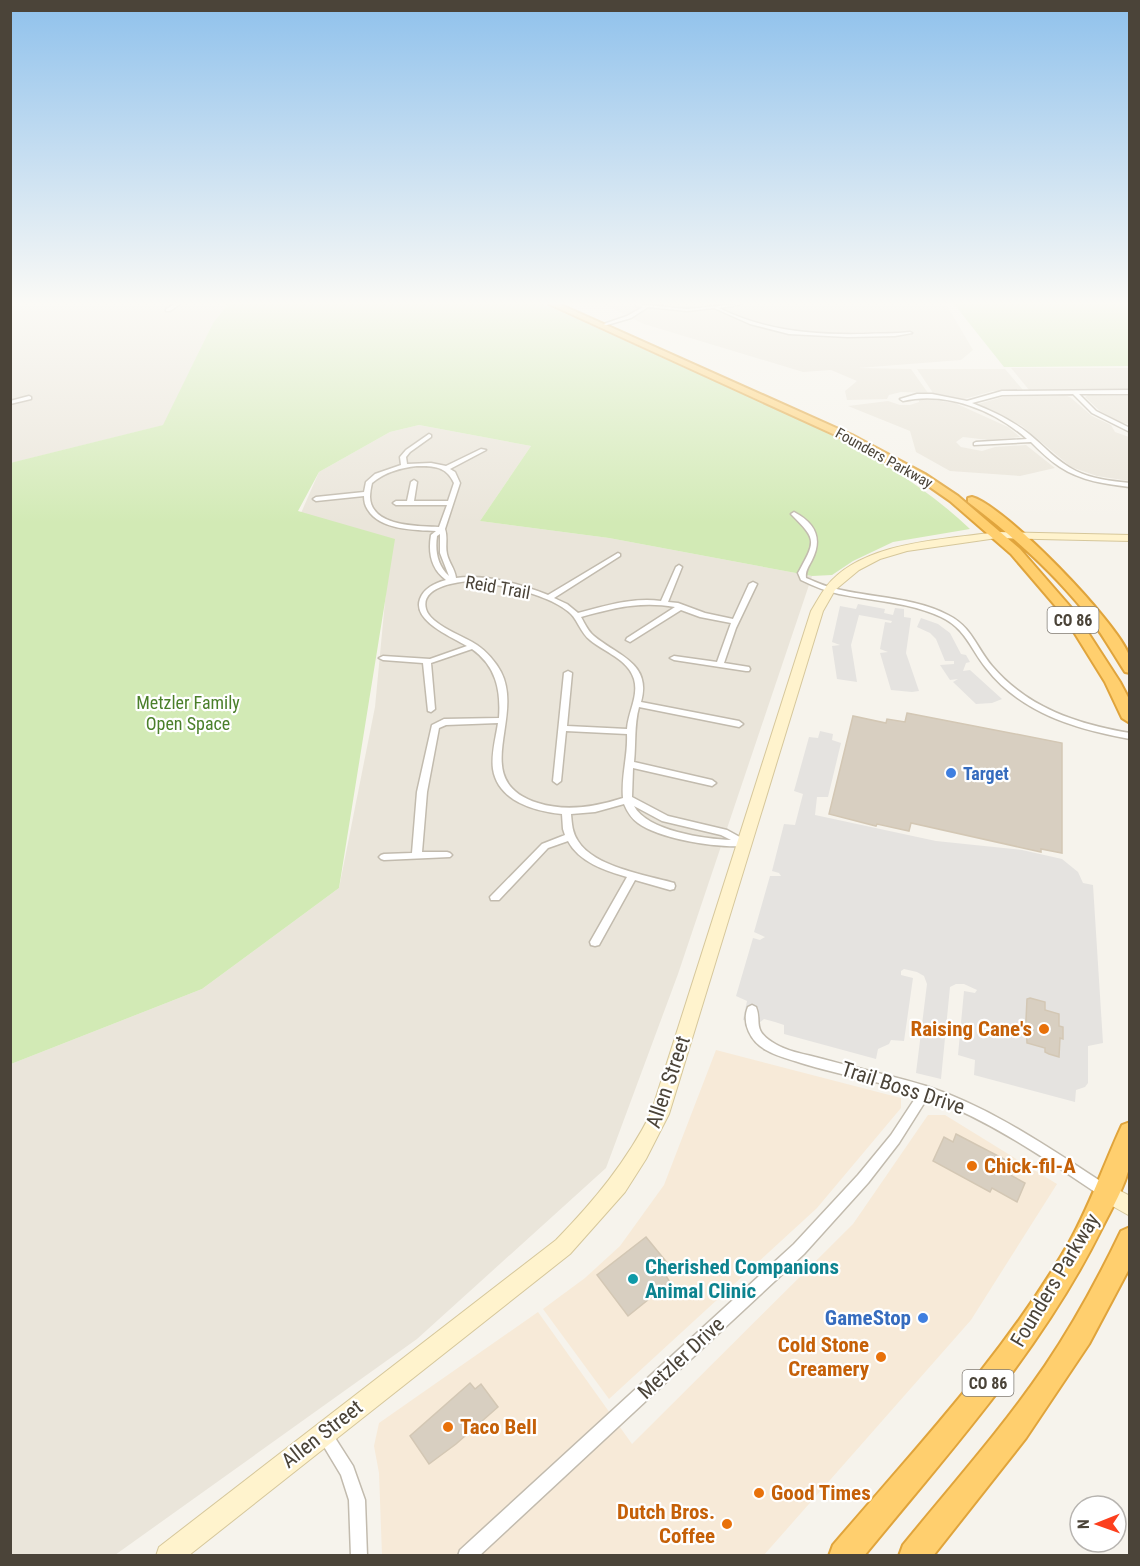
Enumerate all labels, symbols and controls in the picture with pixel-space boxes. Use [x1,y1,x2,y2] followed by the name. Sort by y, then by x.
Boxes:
[832,424,936,492] street label: Founders Parkway
[464,571,532,603] street label: Reid Trail
[1048,607,1098,633] road number: CO 86
[136,692,240,734] park label: Metzler Family Open Space
[963,763,1009,784] place label: Target
[944,766,958,780] marker: Target
[911,1017,1032,1041] place label: Raising Cane's
[1037,1022,1051,1036] marker: Raising Cane's
[641,1033,695,1131] street label: Allen Street
[838,1057,968,1119] street label: Trail Boss Drive
[984,1154,1076,1178] place label: Chick-fil-A
[965,1159,979,1173] marker: Chick-fil-A
[1006,1209,1104,1351] street label: Founders Parkway
[645,1255,839,1303] place label: Cherished Companions Animal Clinic
[626,1272,640,1286] marker: Cherished Companions Animal Clinic
[825,1306,911,1330] place label: GameStop
[916,1311,930,1325] marker: GameStop
[633,1312,729,1404] street label: Metzler Drive
[778,1333,870,1381] place label: Cold Stone Creamery
[874,1350,888,1364] marker: Cold Stone Creamery
[962,1370,1014,1396] road number: CO 86
[277,1395,367,1473] street label: Allen Street
[460,1415,537,1439] place label: Taco Bell
[441,1420,455,1434] marker: Taco Bell
[771,1481,871,1505] place label: Good Times
[752,1486,766,1500] marker: Good Times
[1068,1494,1128,1554] north arrow
[617,1500,715,1548] place label: Dutch Bros. Coffee
[720,1517,734,1531] marker: Dutch Bros. Coffee
[1074,1519,1093,1529] text: N

